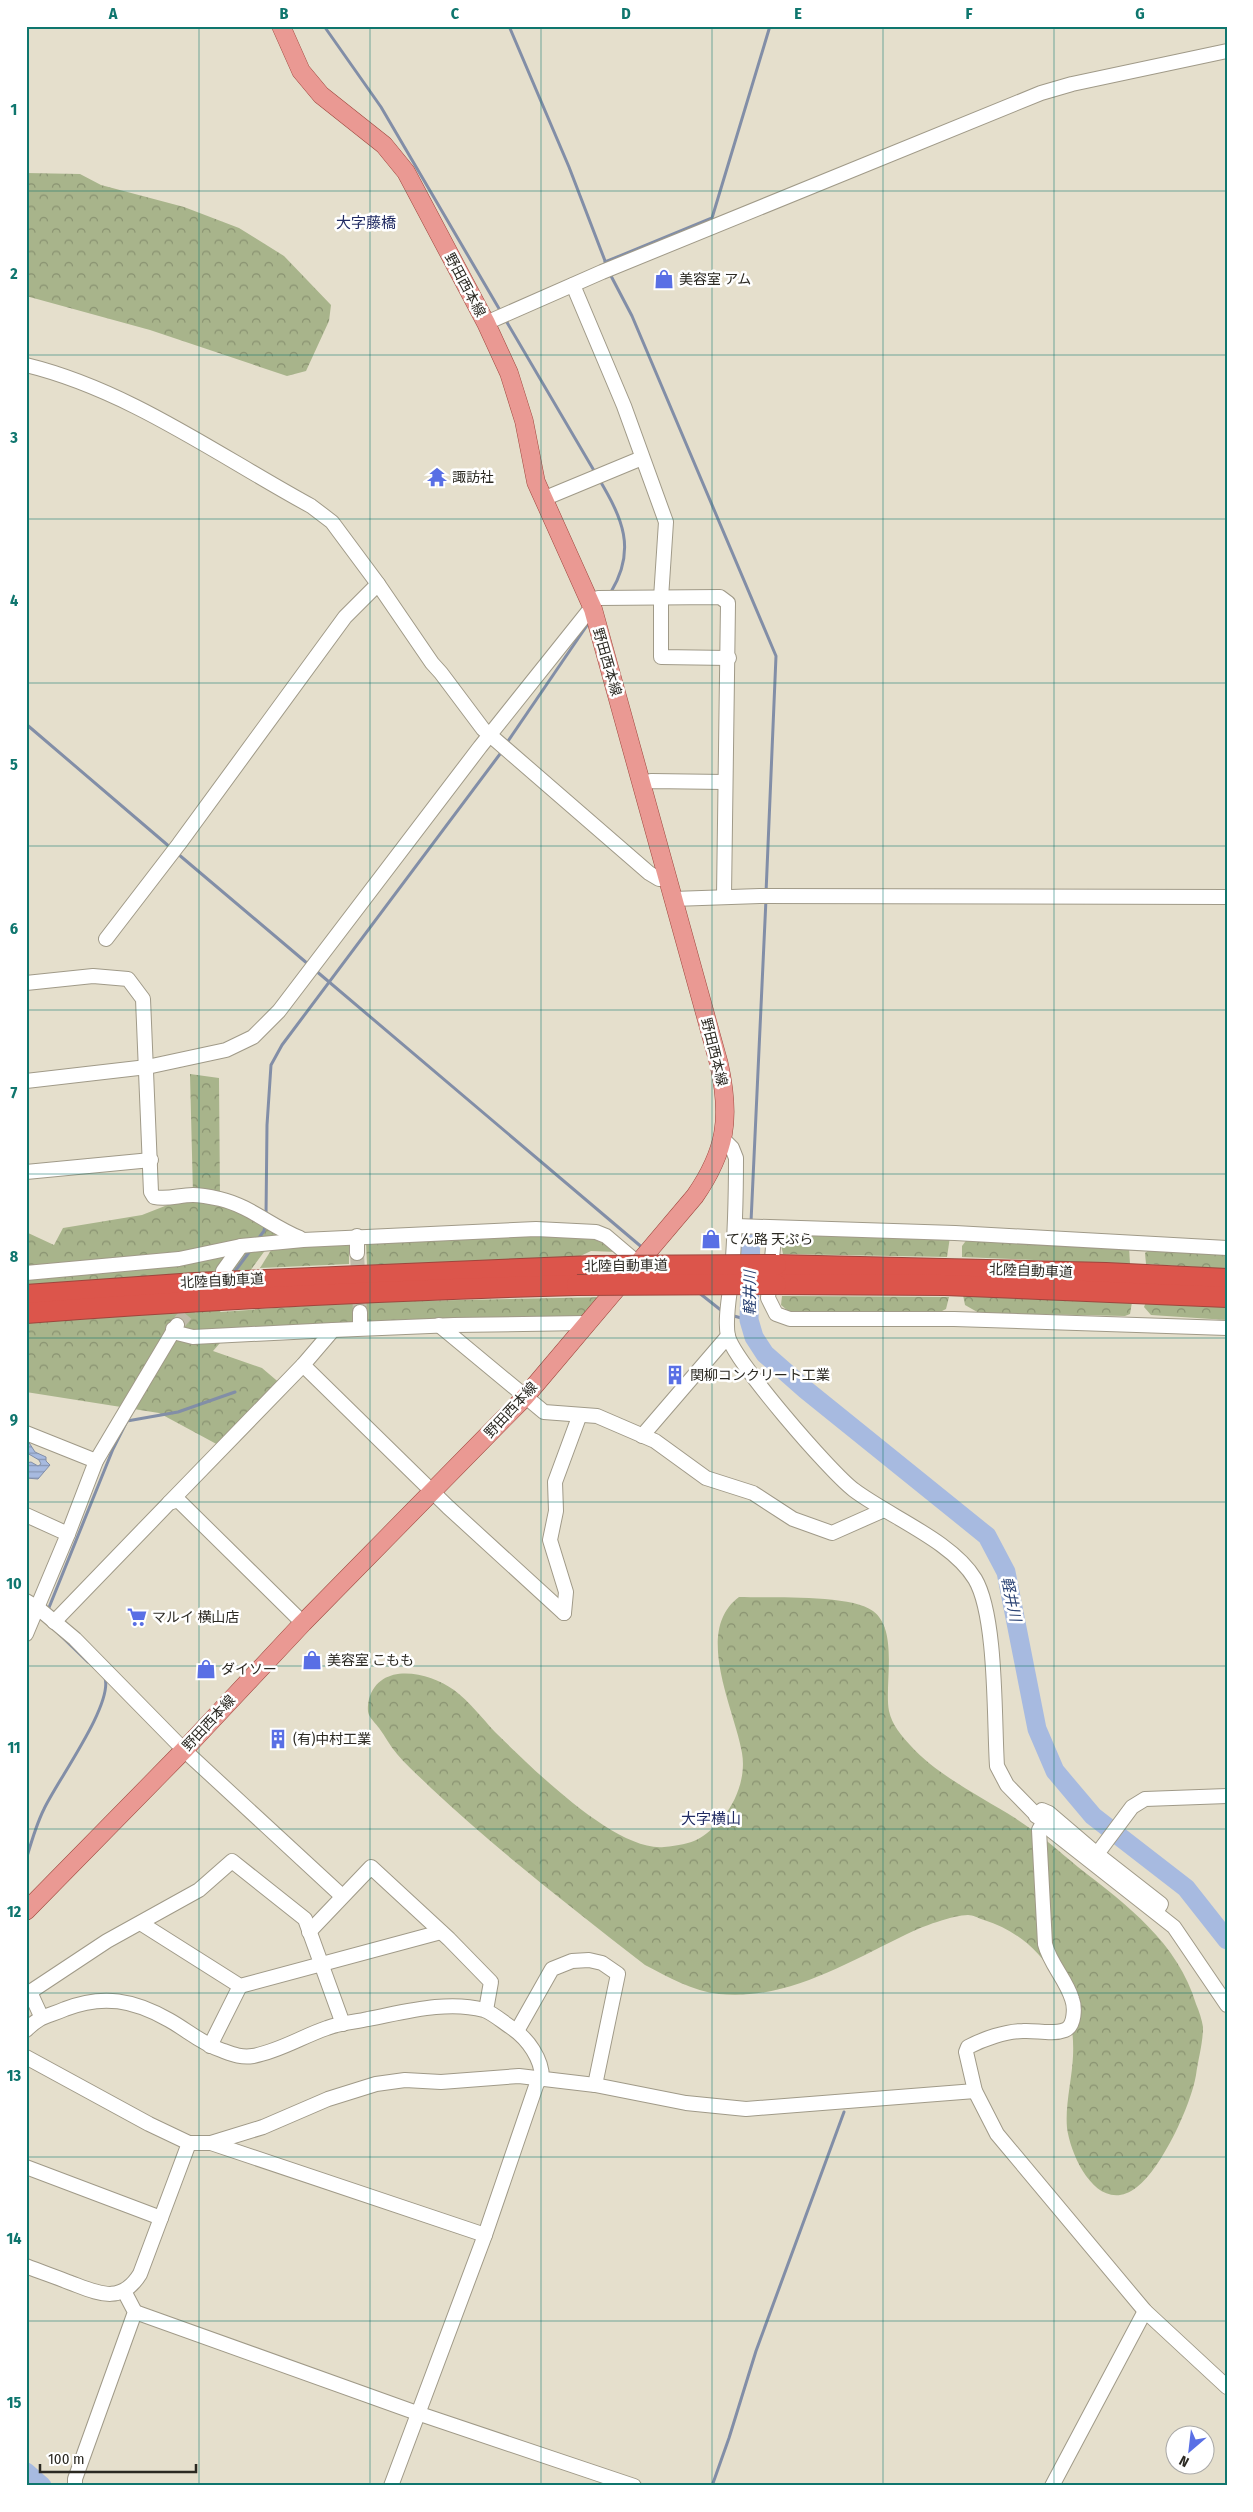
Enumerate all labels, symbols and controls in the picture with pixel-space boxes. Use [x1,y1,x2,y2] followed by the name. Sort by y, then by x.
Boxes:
[108,4,118,23] text: A
[280,4,289,23] text: B
[451,4,460,23] text: C
[621,4,631,23] text: D
[794,4,802,23] text: E
[965,4,973,23] text: F
[1135,4,1145,23] text: G
[11,100,17,119] text: 1
[336,214,396,232] district label: 大字藤橋
[441,250,489,320] street label: 野田西本線
[9,264,18,283] text: 2
[653,268,675,290] shop icon: 美容室 アム
[679,271,751,288] place label: 美容室 アム
[9,428,18,447] text: 3
[426,466,448,488] temple icon: 諏訪社
[452,469,494,486] place label: 諏訪社
[10,591,18,610] text: 4
[589,626,625,698] street label: 野田西本線
[10,755,18,774] text: 5
[10,919,18,938] text: 6
[697,1016,731,1088] street label: 野田西本線
[11,1083,18,1102] text: 7
[700,1228,722,1250] shop icon: てん路 天ぷら
[726,1231,813,1248] place label: てん路 天ぷら
[10,1247,19,1266] text: 8
[584,1257,668,1275] street label: 北陸自動車道
[989,1261,1073,1281] street label: 北陸自動車道
[741,1269,759,1316] water label: 軽井川
[180,1270,264,1292] street label: 北陸自動車道
[664,1364,686,1386] building icon: 関柳コンクリート工業
[690,1367,830,1384] place label: 関柳コンクリート工業
[481,1379,541,1441] street label: 野田西本線
[10,1410,18,1429] text: 9
[6,1574,22,1593] text: 10
[998,1575,1025,1625] water label: 軽井川
[126,1606,148,1628] supermarket icon: マルイ 横山店
[152,1609,239,1626] place label: マルイ 横山店
[301,1649,323,1671] shop icon: 美容室 こもも
[327,1652,414,1669] place label: 美容室 こもも
[195,1658,217,1680] shop icon: ダイソー
[221,1661,277,1678] place label: ダイソー
[179,1692,239,1754] street label: 野田西本線
[267,1728,289,1750] building icon: (有)中村工業
[293,1731,371,1748] place label: (有)中村工業
[7,1738,21,1757] text: 11
[681,1810,741,1828] district label: 大字横山
[7,1902,22,1921] text: 12
[7,2066,22,2085] text: 13
[7,2229,22,2248] text: 14
[7,2393,21,2412] text: 15
[1166,2424,1216,2474] north arrow
[40,2442,196,2474] scale bar
[48,2450,85,2468] text: 100 m
[1176,2452,1192,2471] text: N

